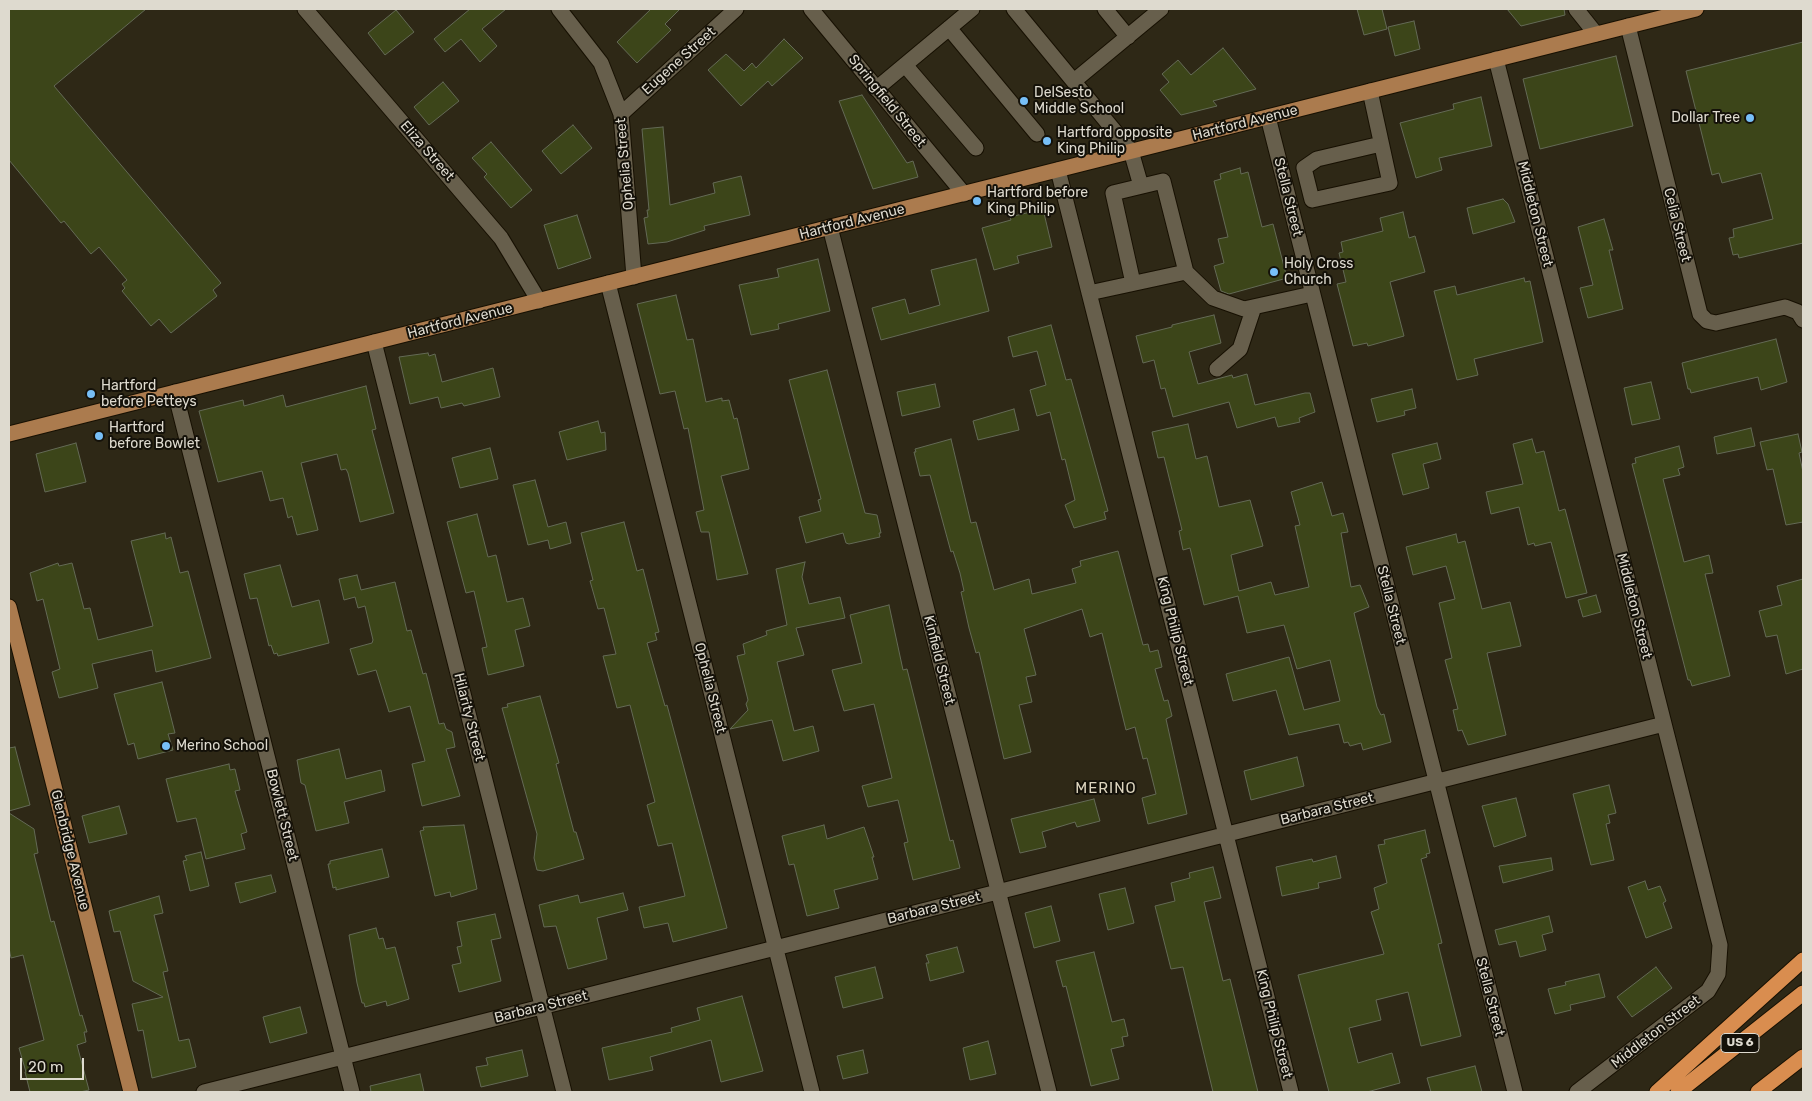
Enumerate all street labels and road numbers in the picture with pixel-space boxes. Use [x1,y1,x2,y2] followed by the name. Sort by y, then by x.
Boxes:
[639,24,719,98] street label: Eugene Street
[845,52,929,150] street label: Springfield Street
[1191,102,1299,144] street label: Hartford Avenue
[613,117,637,211] street label: Ophelia Street
[396,118,458,184] street label: Eliza Street
[1270,156,1306,238] street label: Stella Street
[1514,159,1556,269] street label: Middleton Street
[1660,186,1694,264] street label: Celia Street
[798,201,906,243] street label: Hartford Avenue
[406,300,514,342] street label: Hartford Avenue
[1613,551,1655,661] street label: Middleton Street
[1373,564,1409,646] street label: Stella Street
[1153,575,1197,687] street label: King Philip Street
[920,614,958,706] street label: Kinfield Street
[691,641,729,735] street label: Ophelia Street
[450,671,488,763] street label: Hilarity Street
[262,767,302,863] street label: Bowlett Street
[47,788,93,912] street label: Glenbridge Avenue
[1279,789,1375,829] street label: Barbara Street
[886,888,982,928] street label: Barbara Street
[1472,956,1508,1038] street label: Stella Street
[1252,968,1296,1080] street label: King Philip Street
[493,987,589,1027] street label: Barbara Street
[1608,992,1704,1072] street label: Middleton Street
[1721,1034,1759,1052] road number: US 6

